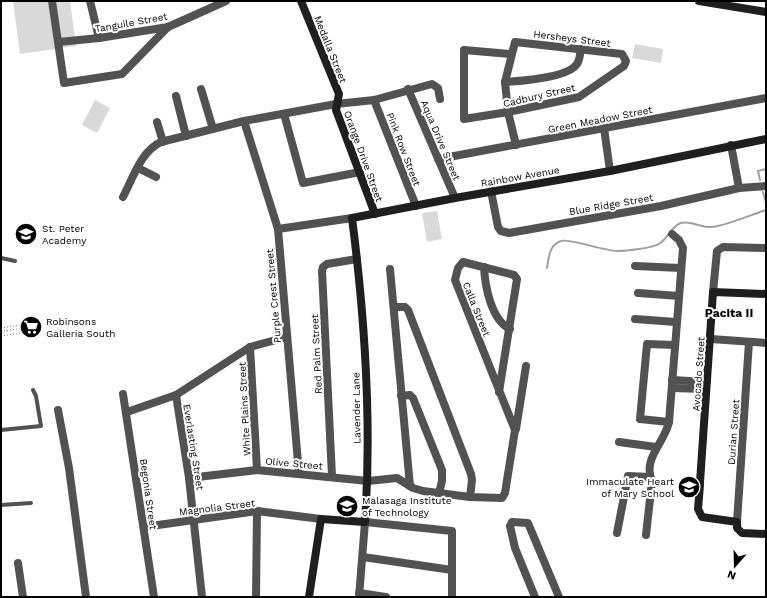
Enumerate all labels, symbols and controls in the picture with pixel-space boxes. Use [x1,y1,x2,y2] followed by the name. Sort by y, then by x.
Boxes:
[94,11,169,34] street label: Tanguile Street
[312,14,349,85] street label: Medalla Street
[533,28,612,49] street label: Hersheys Street
[502,82,577,109] street label: Cadbury Street
[419,98,463,183] street label: Aqua Drive Street
[547,104,654,135] street label: Green Meadow Street
[342,109,385,204] street label: Orange Drive Street
[384,111,423,188] street label: Pink Row Street
[480,164,561,189] street label: Rainbow Avenue
[568,192,655,217] street label: Blue Ridge Street
[13,221,39,247] school or university icon: St. Peter Academy
[42,223,87,246] place label: St. Peter Academy
[264,248,283,343] street label: Purple Crest Street
[461,280,493,339] street label: Calla Street
[705,306,753,320] district label: Pacita II
[309,313,324,394] street label: Red Palm Street
[18,314,44,340] supermarket icon: Robinsons Galleria South
[46,316,115,339] place label: Robinsons Galleria South
[690,336,707,412] street label: Avocado Street
[236,361,252,456] street label: White Plains Street
[350,372,363,444] street label: Lavender Lane
[726,398,741,465] street label: Durian Street
[181,403,206,492] street label: Everlasting Street
[265,456,324,472] street label: Olive Street
[138,458,159,531] street label: Begonia Street
[676,474,702,500] school or university icon: Immaculate Heart of Mary School
[586,476,675,499] place label: Immaculate Heart of Mary School
[334,493,360,519] school or university icon: Malasaga Institute of Technology
[362,495,452,518] place label: Malasaga Institute of Technology
[179,497,256,518] street label: Magnolia Street
[715,546,755,586] north arrow
[726,567,738,582] text: N

